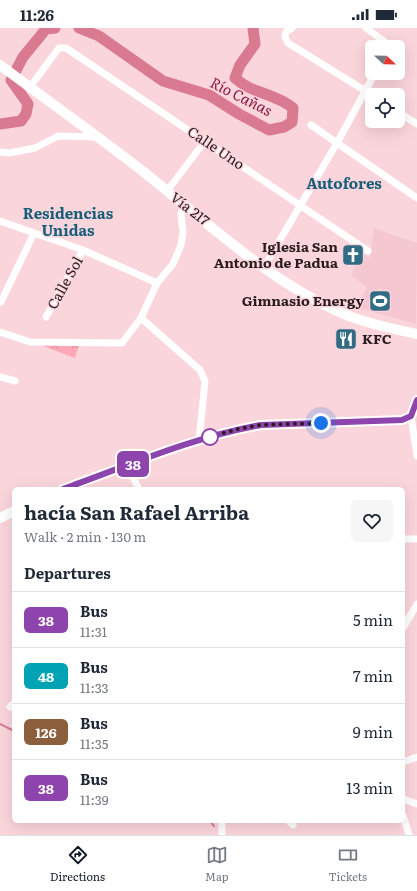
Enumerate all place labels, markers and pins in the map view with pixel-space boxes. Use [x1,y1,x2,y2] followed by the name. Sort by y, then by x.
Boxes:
[214,236,339,272] place label: Iglesia San Antonio de Padua
[340,242,366,268] church icon: Iglesia San Antonio de Padua
[367,288,393,314] sports icon: Gimnasio Energy
[242,290,364,310] place label: Gimnasio Energy
[333,326,359,352] restaurant icon: KFC
[362,328,392,348] place label: KFC
[201,428,219,446] unlabelled marker

